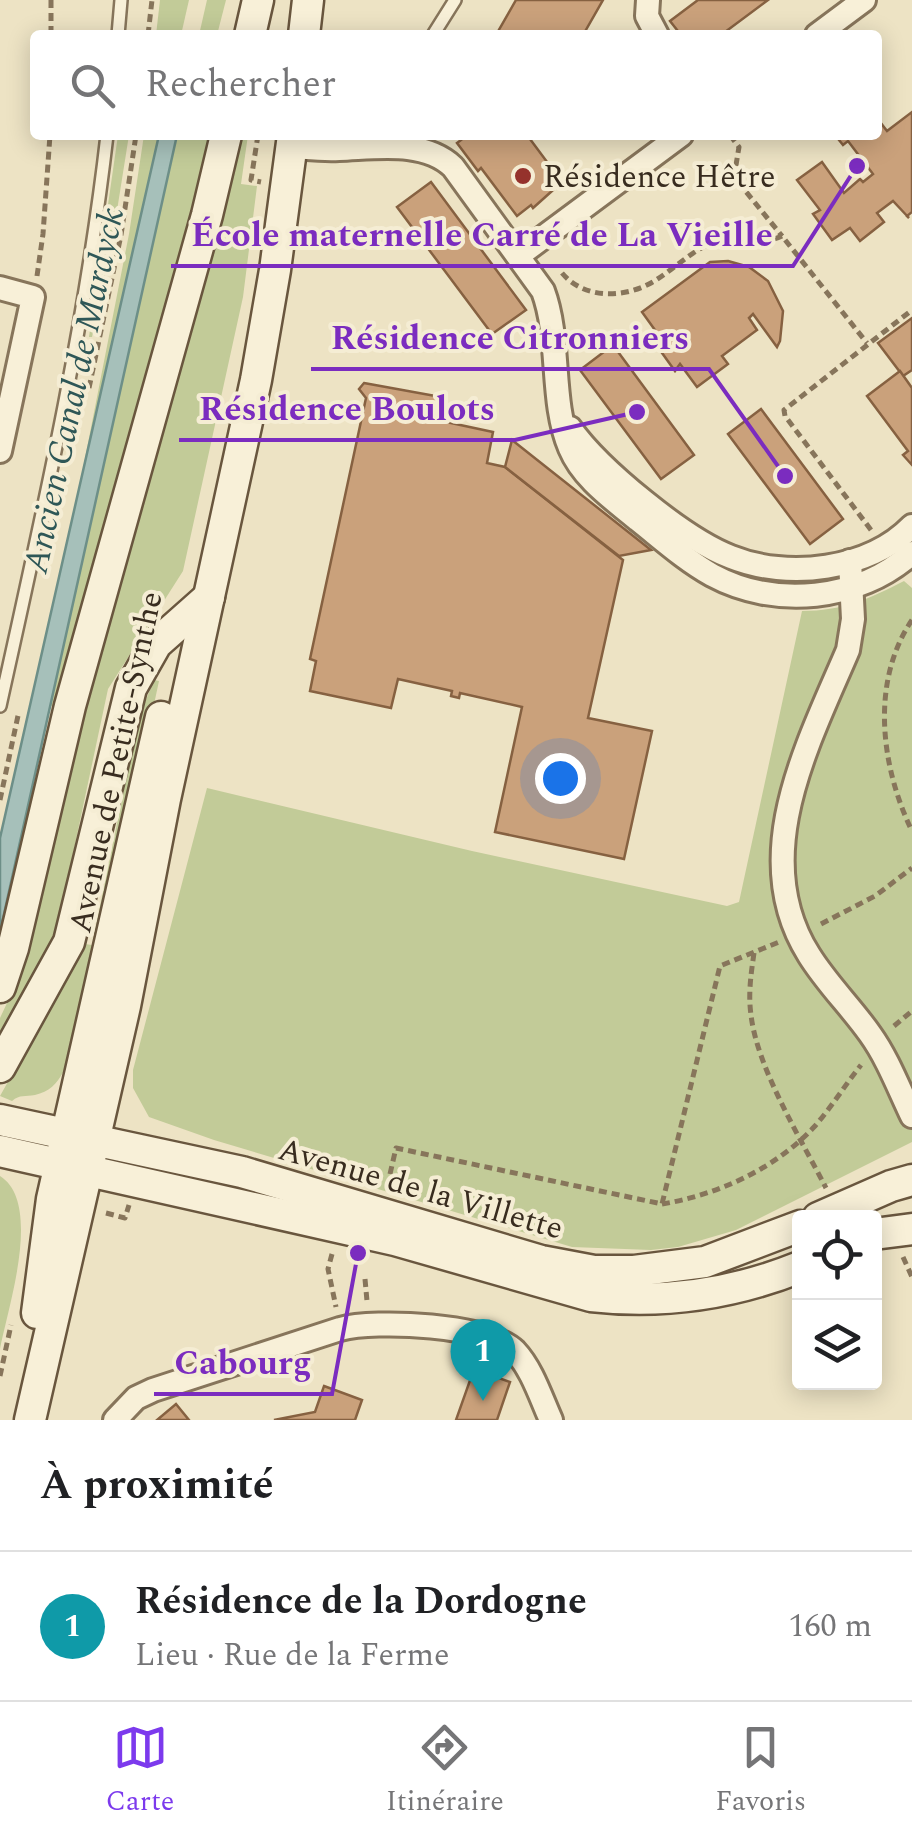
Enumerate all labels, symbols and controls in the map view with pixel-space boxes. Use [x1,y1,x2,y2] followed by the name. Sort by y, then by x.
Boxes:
[30,30,882,140] search box
[145,56,336,114] text: Rechercher
[65,58,120,113] icon: search
[543,153,776,202] place label: Résidence Hêtre
[512,165,534,187] marker: Résidence Hêtre
[171,201,793,266] callout: École maternelle Carré de La Vieille
[10,203,139,579] water label: Ancien Canal de Mardyck
[191,209,773,262] text: École maternelle Carré de La Vieille
[311,304,709,369] callout: Résidence Citronniers
[331,312,689,365] text: Résidence Citronniers
[179,375,515,440] callout: Résidence Boulots
[199,383,495,436] text: Résidence Boulots
[56,587,177,938] street label: Avenue de Petite-Synthe
[535,753,586,804] your location
[272,1125,569,1254] street label: Avenue de la Villette
[792,1210,882,1390] map controls
[792,1210,882,1300] button: locate
[792,1300,882,1390] button: layers
[450,1318,516,1401] pin: 1
[154,1329,332,1394] callout: Cabourg
[174,1337,312,1390] text: Cabourg
[40,1454,273,1517] text: À proximité
[135,1573,587,1631] text: Résidence de la Dordogne
[64,1602,81,1651] text: 1
[788,1602,872,1651] text: 160 m
[135,1631,450,1680] text: Lieu · Rue de la Ferme
[106,1720,174,1823] tab: Carte
[386,1720,504,1823] tab: Itinéraire
[715,1720,806,1823] tab: Favoris

